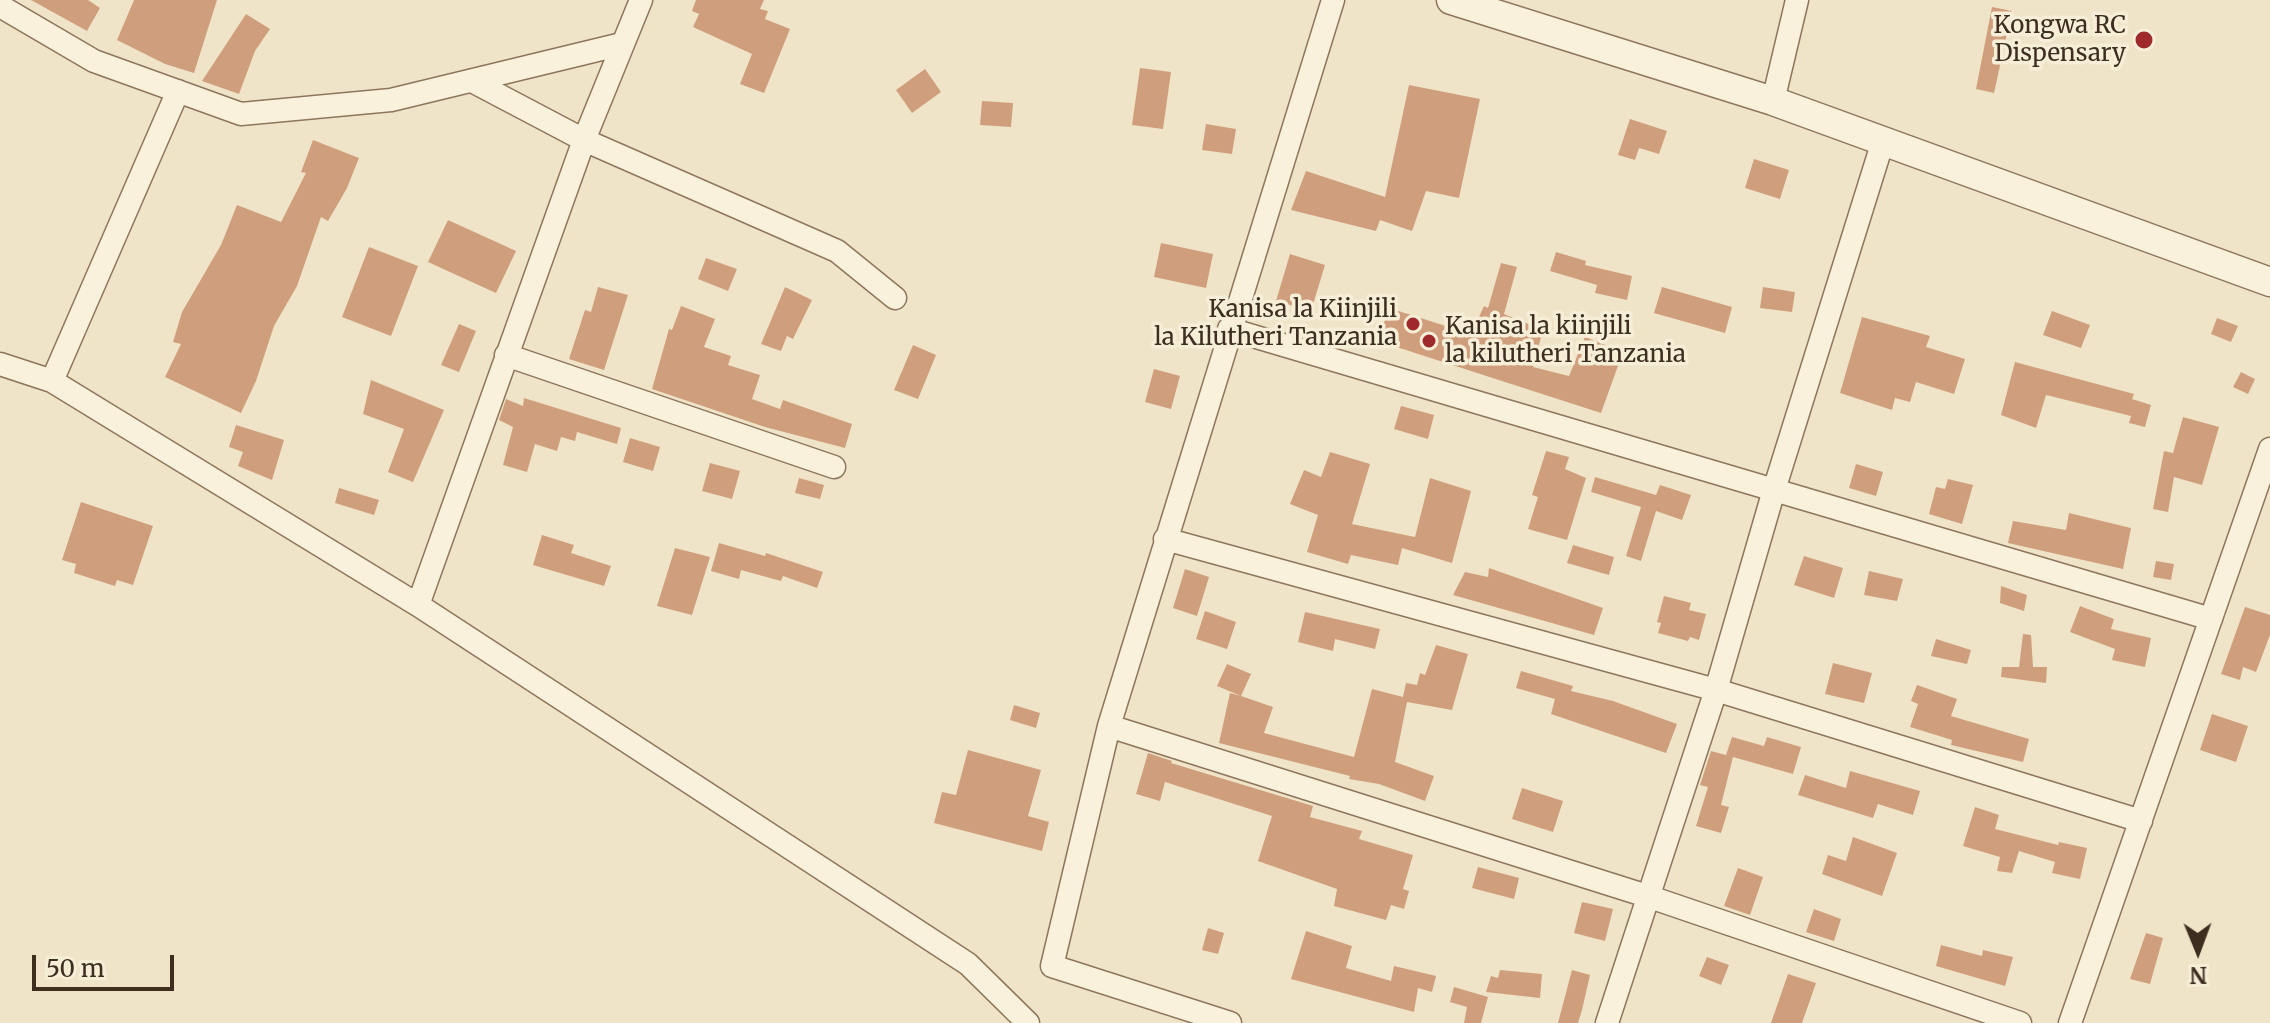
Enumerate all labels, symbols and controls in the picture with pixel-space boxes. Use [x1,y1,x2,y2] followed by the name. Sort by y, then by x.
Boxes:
[1994,12,2126,68] place label: Kongwa RC Dispensary
[2133,29,2155,51] marker: Kongwa RC Dispensary
[1154,296,1397,352] place label: Kanisa la Kiinjili la Kilutheri Tanzania
[1445,313,1686,369] place label: Kanisa la kiinjili la kilutheri Tanzania
[1404,315,1422,333] marker: Kanisa la Kiinjili la Kilutheri Tanzania
[1420,332,1438,350] marker: Kanisa la kiinjili la kilutheri Tanzania
[2158,911,2238,991] north arrow
[36,939,178,989] scale bar
[46,953,105,984] text: 50 m
[2189,961,2207,989] text: N

